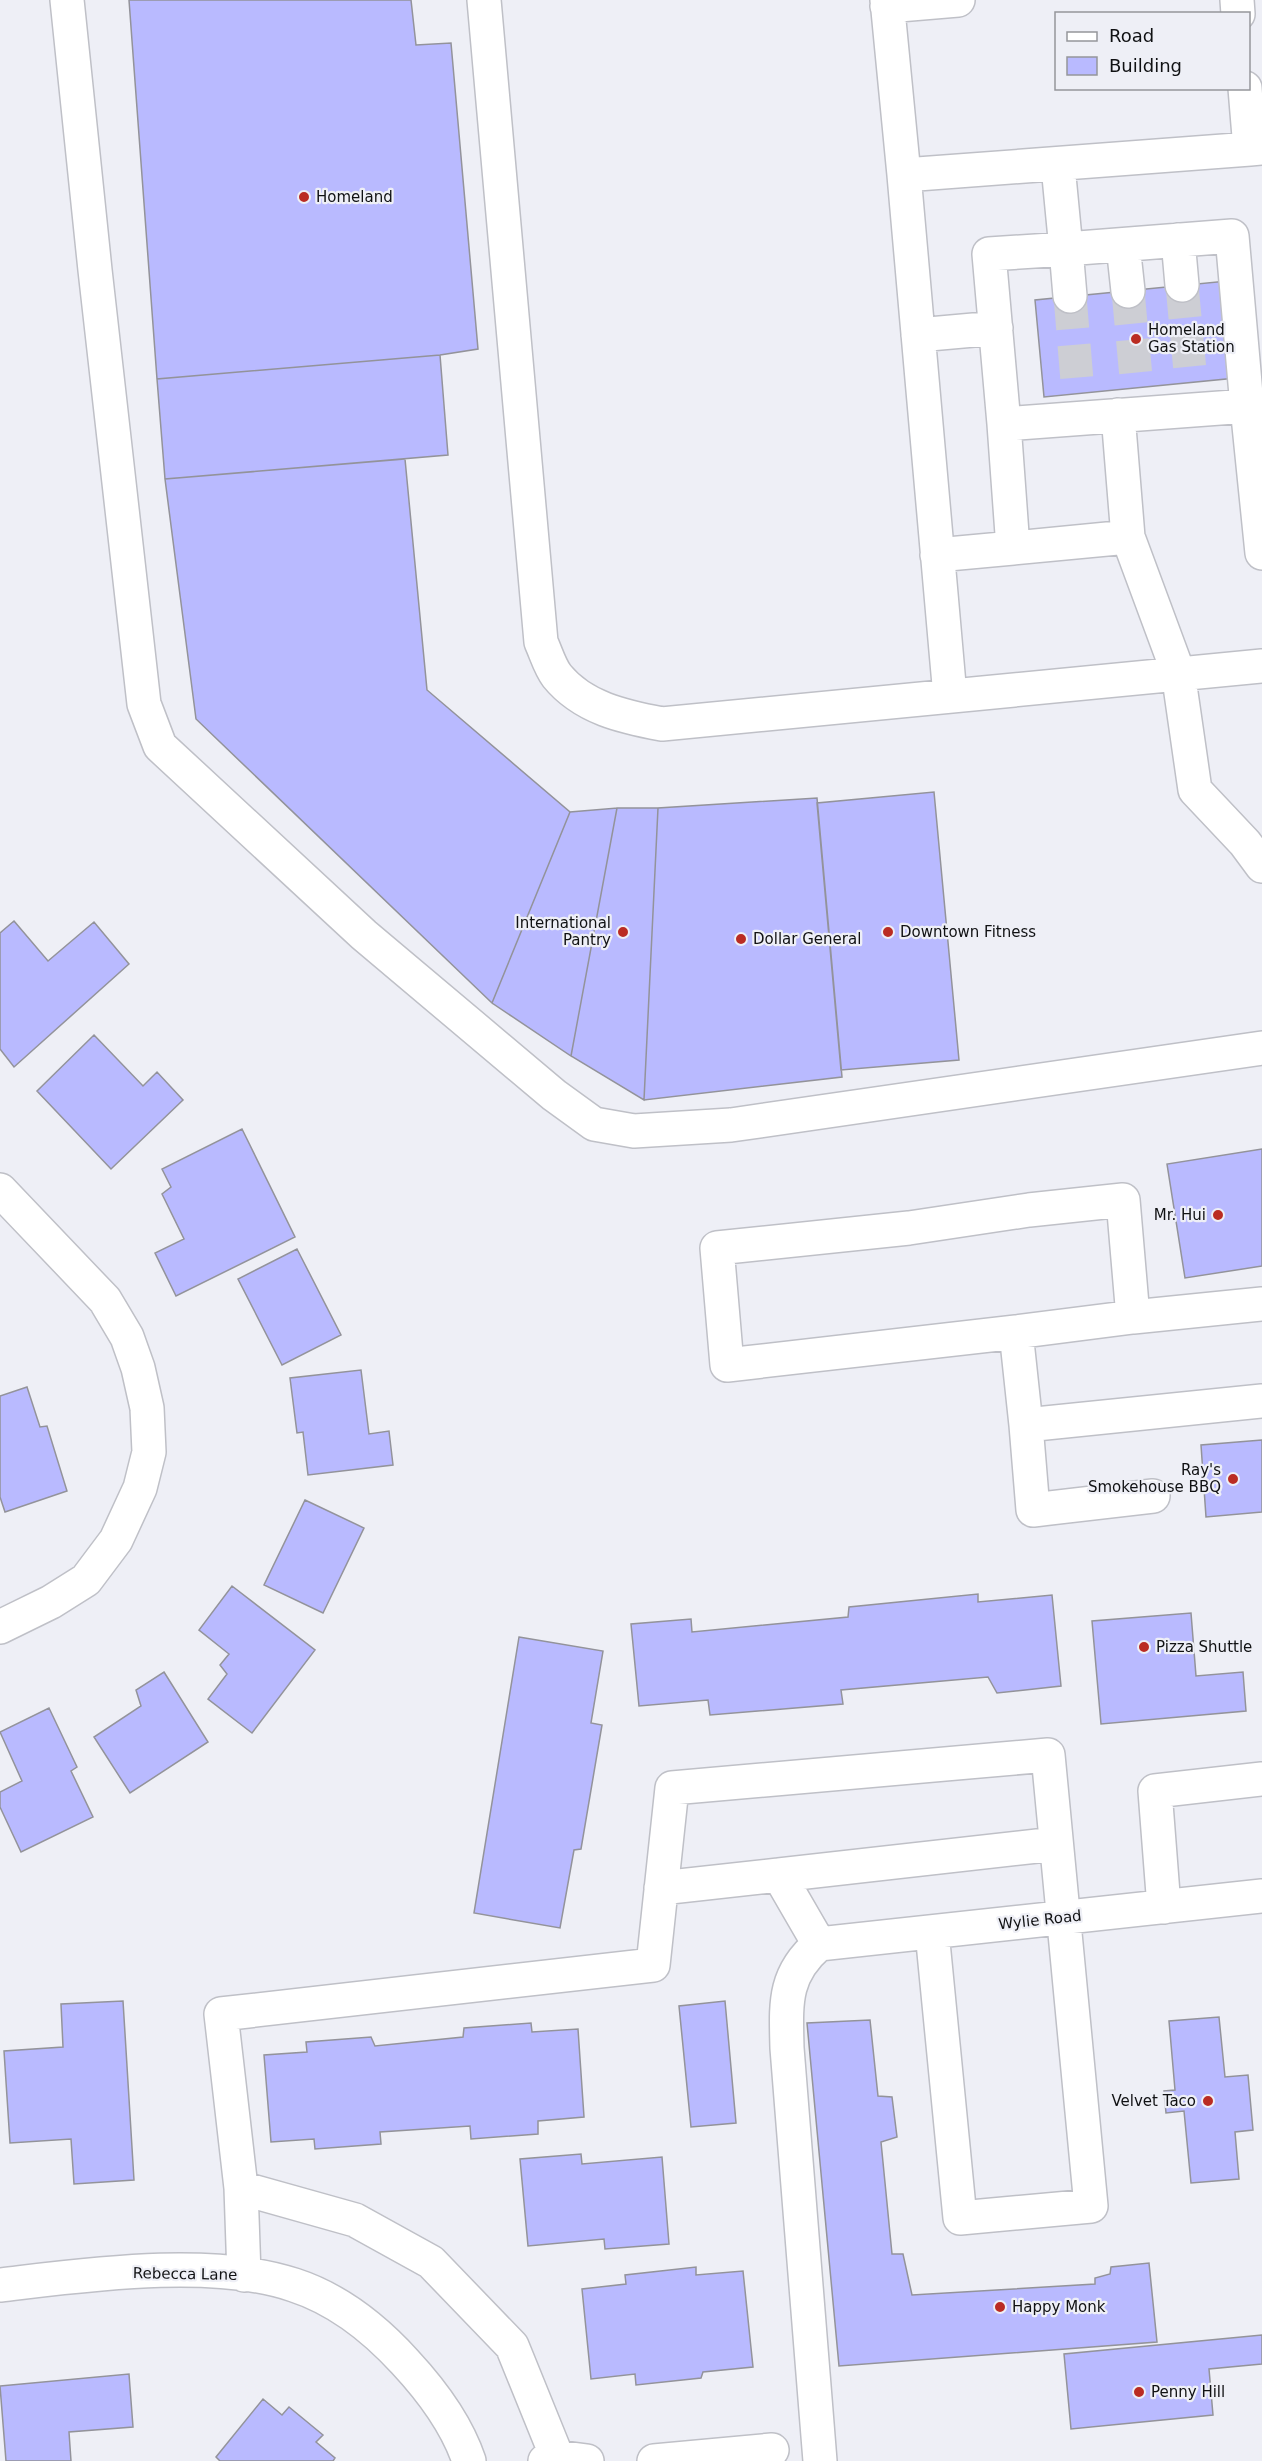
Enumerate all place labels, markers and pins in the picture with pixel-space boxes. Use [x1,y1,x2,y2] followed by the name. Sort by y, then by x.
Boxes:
[316,188,393,206] place label: Homeland
[297,190,311,204] marker: Homeland
[1148,321,1235,356] place label: Homeland Gas Station
[1129,332,1143,346] marker: Homeland Gas Station
[515,914,611,949] place label: International Pantry
[900,923,1036,941] place label: Downtown Fitness
[616,925,630,939] marker: International Pantry
[881,925,895,939] marker: Downtown Fitness
[753,930,861,948] place label: Dollar General
[734,932,748,946] marker: Dollar General
[1154,1206,1206,1224] place label: Mr. Hui
[1211,1208,1225,1222] marker: Mr. Hui
[1088,1461,1221,1496] place label: Ray's Smokehouse BBQ
[1226,1472,1240,1486] marker: Ray's Smokehouse BBQ
[1156,1638,1252,1656] place label: Pizza Shuttle
[1137,1640,1151,1654] marker: Pizza Shuttle
[1111,2092,1196,2110] place label: Velvet Taco
[1201,2094,1215,2108] marker: Velvet Taco
[1012,2298,1106,2316] place label: Happy Monk
[993,2300,1007,2314] marker: Happy Monk
[1151,2383,1225,2401] place label: Penny Hill
[1132,2385,1146,2399] marker: Penny Hill

